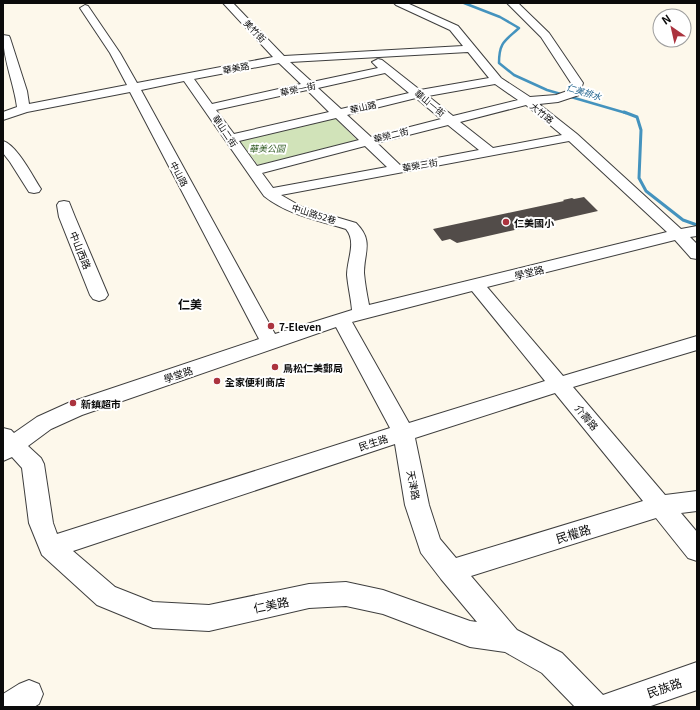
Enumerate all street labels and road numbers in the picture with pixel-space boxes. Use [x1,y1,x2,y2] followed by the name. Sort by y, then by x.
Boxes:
[241,17,269,45] street label: 美竹街
[222,59,250,77] street label: 華美路
[279,79,317,99] street label: 華榮一街
[412,87,448,119] street label: 華山一街
[348,98,378,116] street label: 華山路
[527,99,557,127] street label: 大竹路
[210,112,240,150] street label: 華山二街
[372,124,410,146] street label: 華榮二街
[401,155,439,175] street label: 華榮三街
[167,159,191,189] street label: 中山路
[290,201,338,227] street label: 中山路52巷
[67,229,95,271] street label: 中山西路
[513,261,545,283] street label: 學堂路
[161,362,195,386] street label: 學堂路
[572,401,602,433] street label: 介壽路
[356,430,390,454] street label: 民生路
[404,469,424,501] street label: 天津路
[553,520,593,546] street label: 民權路
[252,592,290,616] street label: 仁美路
[644,673,684,701] street label: 民族路

